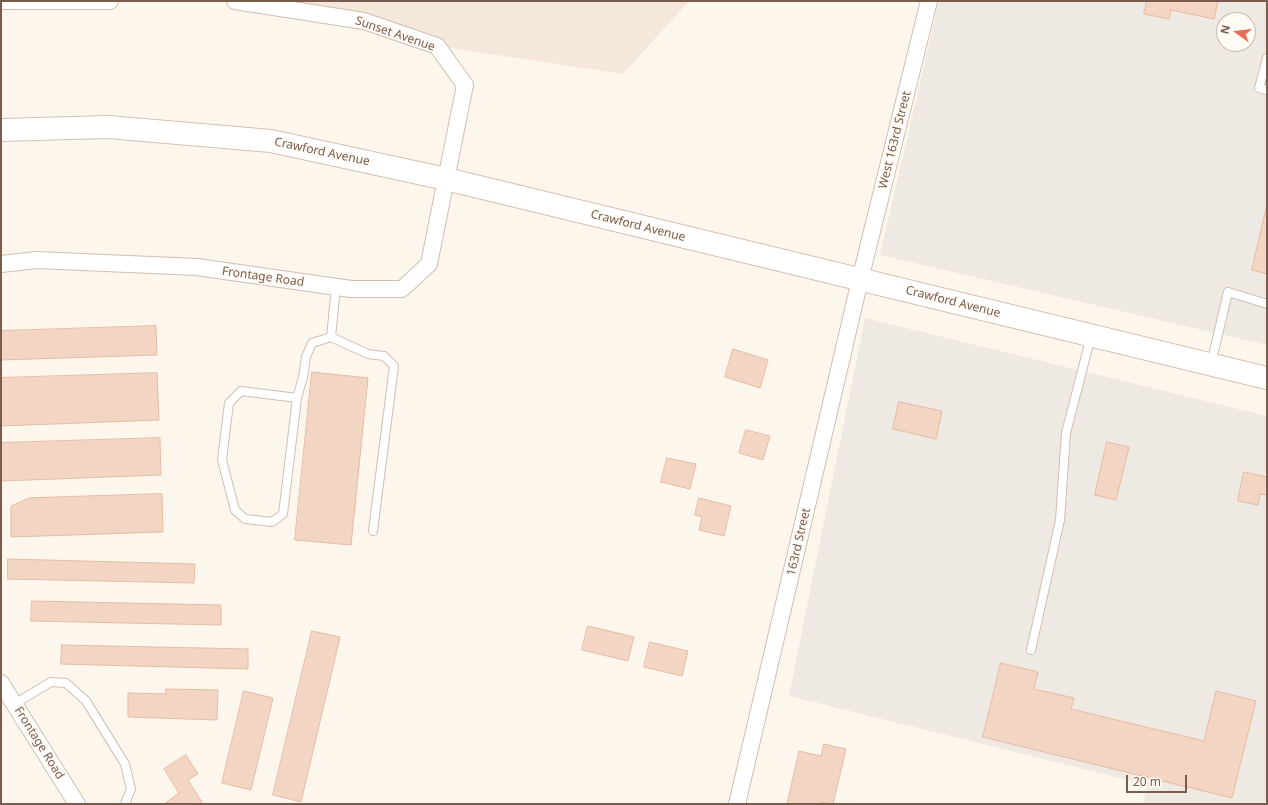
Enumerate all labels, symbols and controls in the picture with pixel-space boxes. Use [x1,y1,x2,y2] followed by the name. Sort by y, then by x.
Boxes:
[1216,12,1256,52] north arrow
[353,14,437,54] street label: Sunset Avenue
[1216,23,1233,35] text: N
[876,90,914,190] street label: West 163rd Street
[273,135,371,169] street label: Crawford Avenue
[589,207,687,245] street label: Crawford Avenue
[221,264,305,290] street label: Frontage Road
[904,283,1002,321] street label: Crawford Avenue
[784,507,814,577] street label: 163rd Street
[11,704,67,782] street label: Frontage Road
[1128,767,1189,793] scale bar
[1133,773,1161,790] text: 20 m

